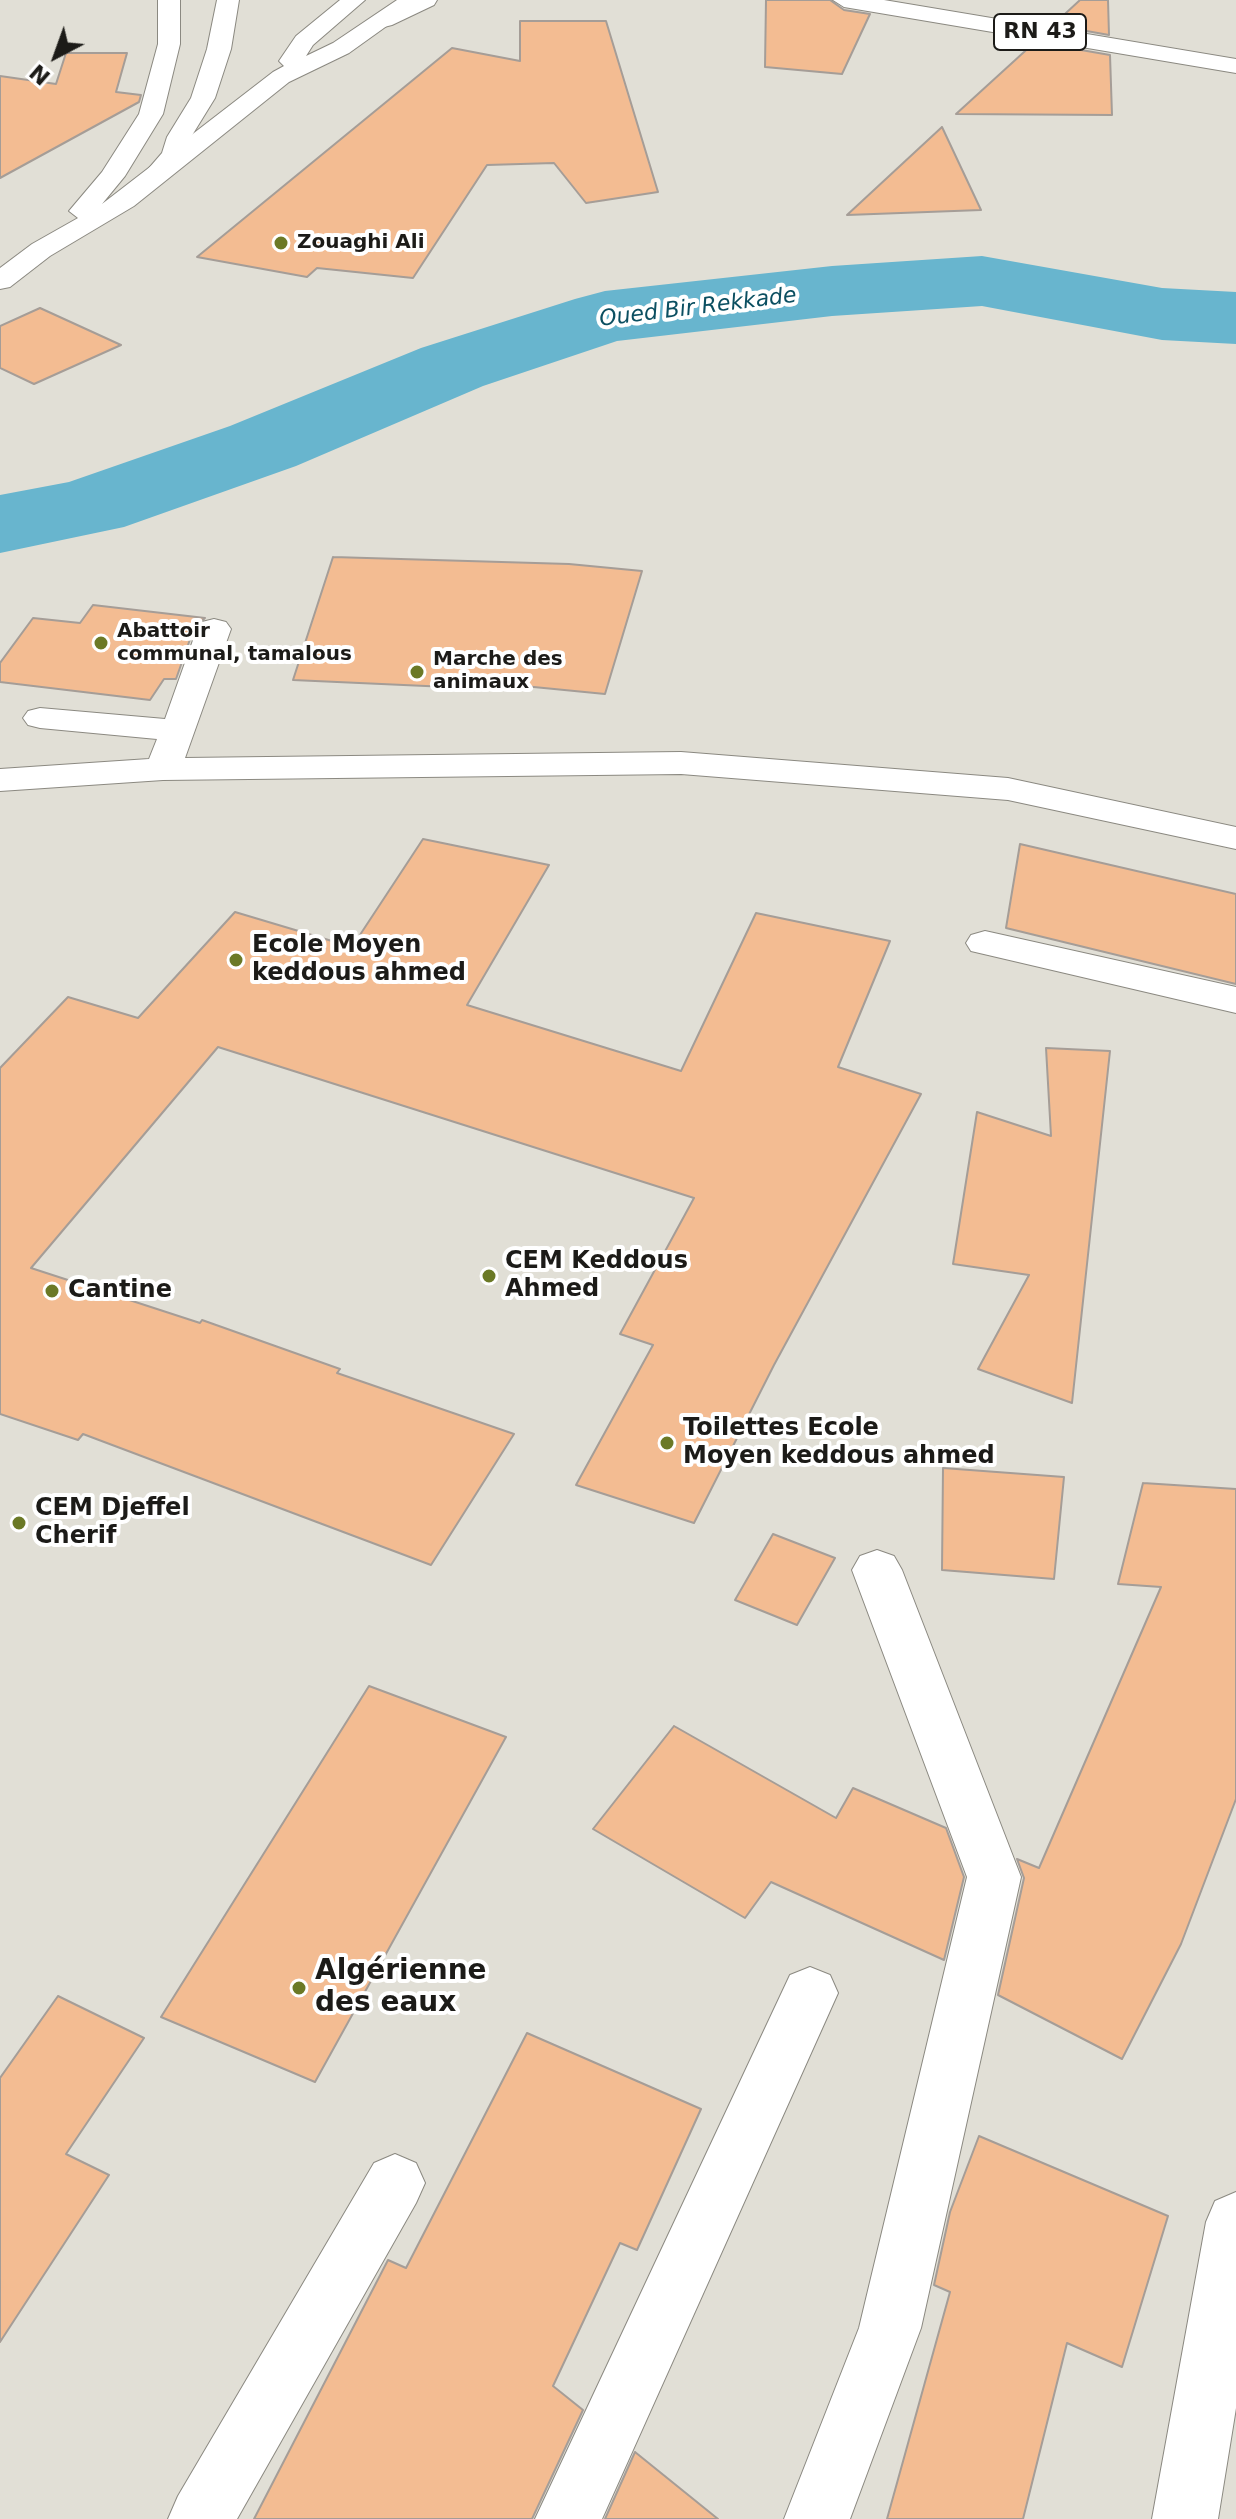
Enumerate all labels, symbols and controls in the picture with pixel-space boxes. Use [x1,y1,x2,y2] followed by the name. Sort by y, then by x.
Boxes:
[994,14,1086,50] road number: RN 43
[16,16,96,96] north arrow
[25,59,55,90] text: N
[297,231,425,255] place label: Zouaghi Ali
[272,234,290,252] marker: Zouaghi Ali
[598,283,798,333] water label: Oued Bir Rekkade
[117,620,352,667] place label: Abattoir communal, tamalous
[92,634,110,652] marker: Abattoir communal, tamalous
[433,648,563,695] place label: Marche des animaux
[408,663,426,681] marker: Marche des animaux
[252,932,466,988] place label: Ecole Moyen keddous ahmed
[227,951,245,969] marker: Ecole Moyen keddous ahmed
[505,1248,688,1304] place label: CEM Keddous Ahmed
[480,1267,498,1285] marker: CEM Keddous Ahmed
[68,1277,172,1305] place label: Cantine
[43,1282,61,1300] marker: Cantine
[683,1415,995,1471] place label: Toilettes Ecole Moyen keddous ahmed
[658,1434,676,1452] marker: Toilettes Ecole Moyen keddous ahmed
[35,1495,190,1551] place label: CEM Djeffel Cherif
[10,1514,28,1532] marker: CEM Djeffel Cherif
[315,1955,487,2021] place label: Algérienne des eaux
[290,1979,308,1997] marker: Algérienne des eaux

